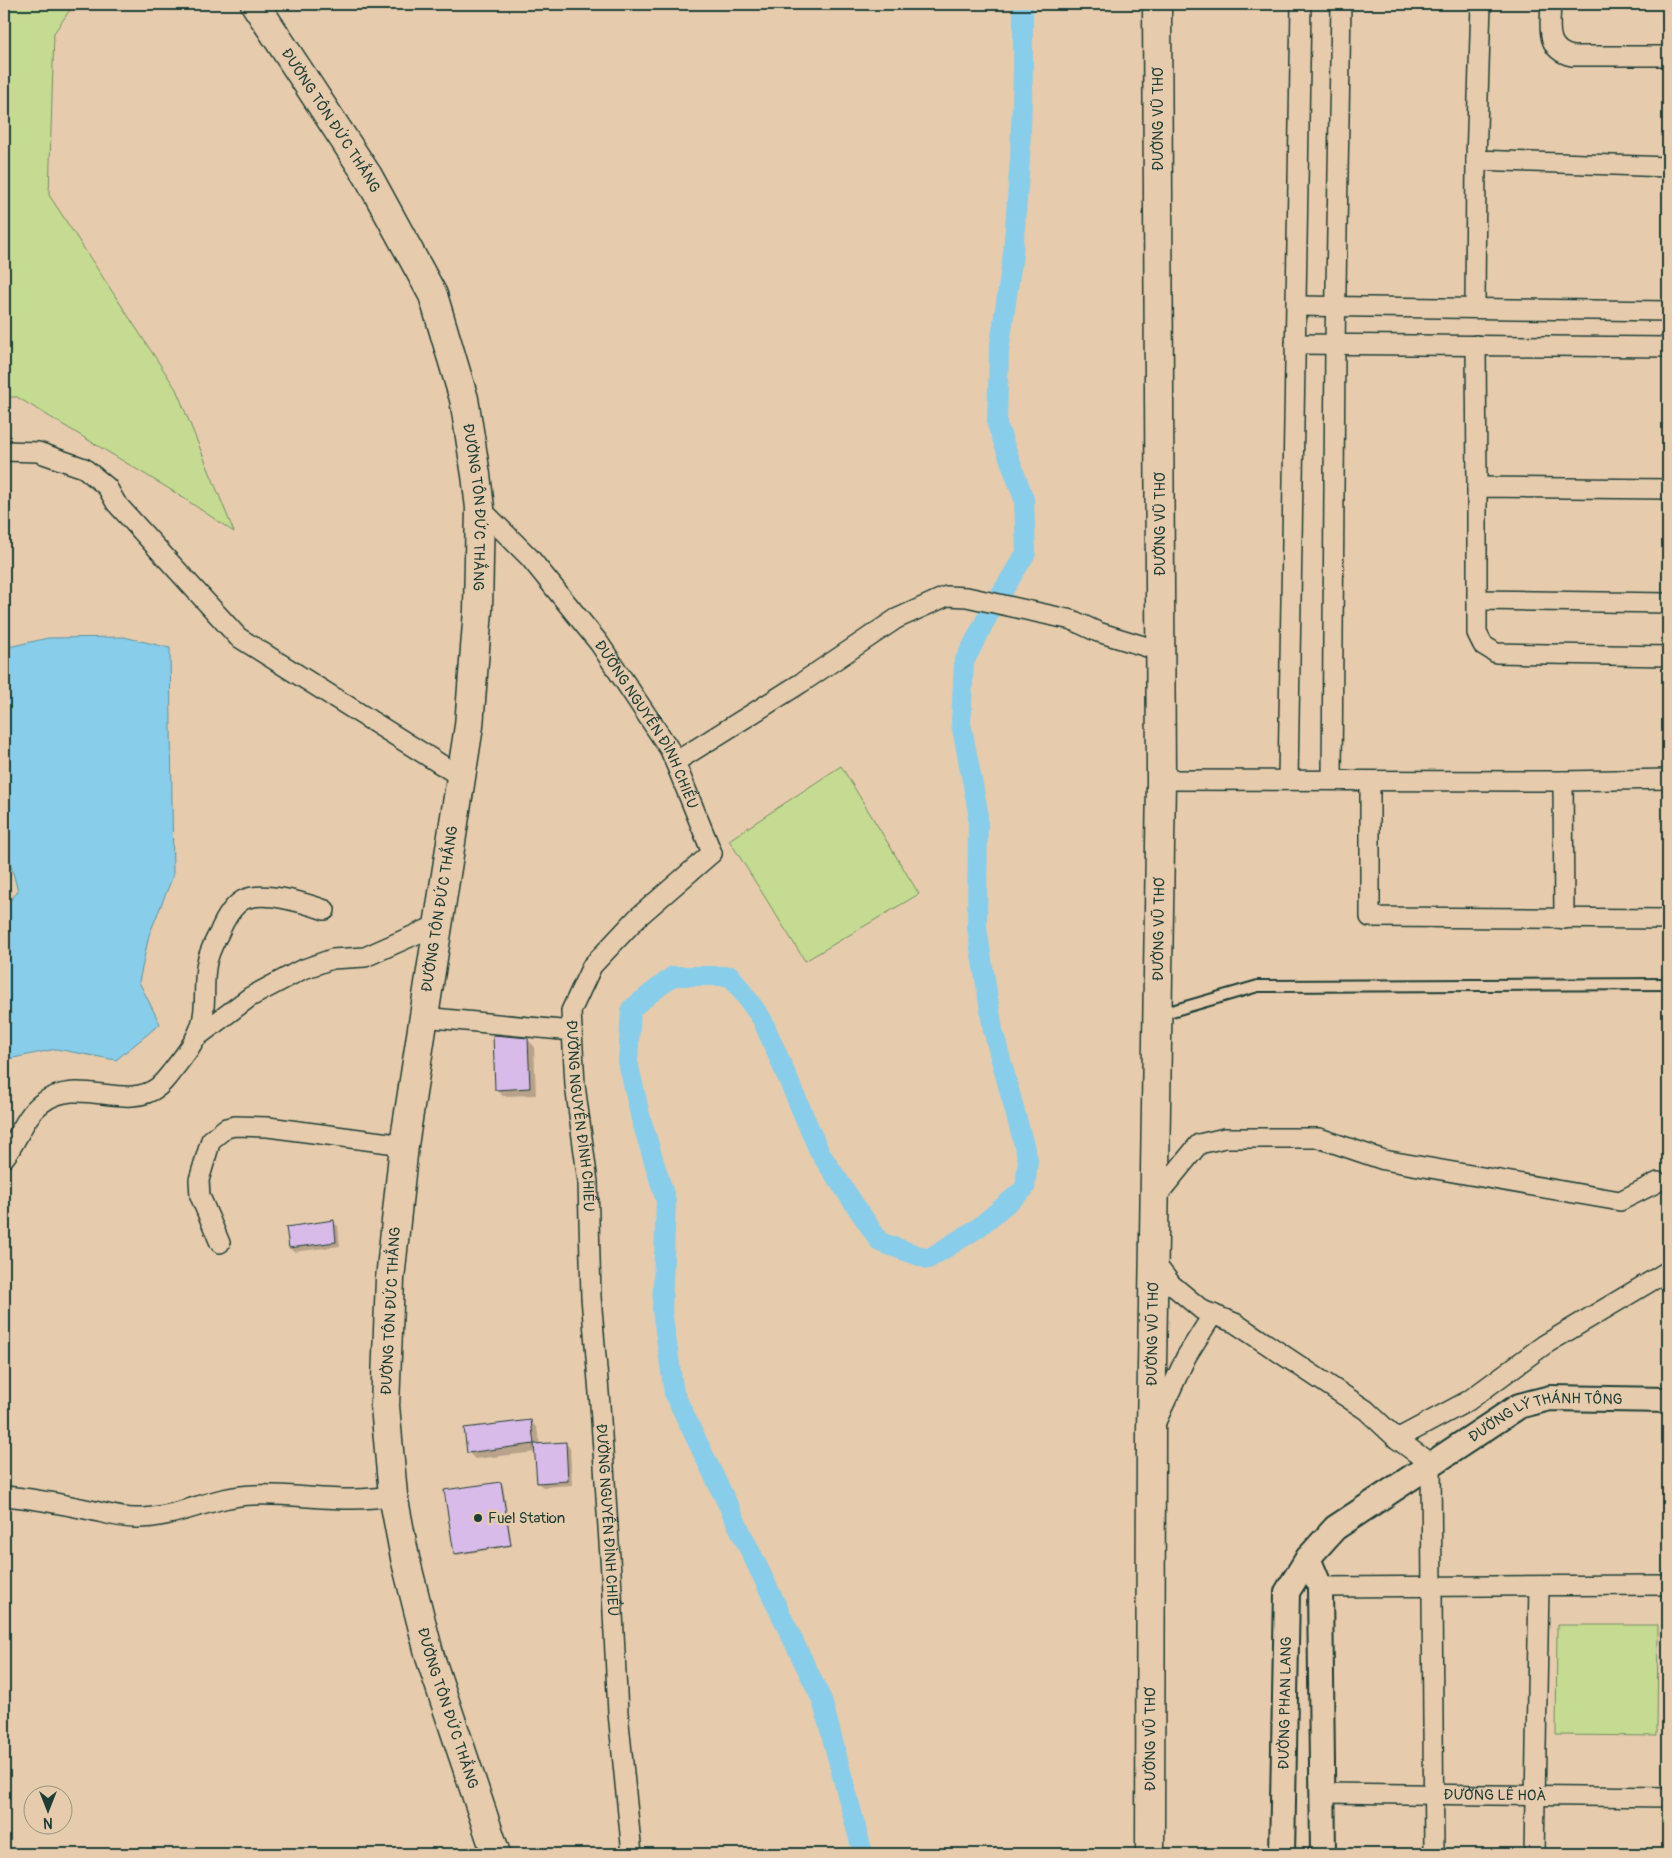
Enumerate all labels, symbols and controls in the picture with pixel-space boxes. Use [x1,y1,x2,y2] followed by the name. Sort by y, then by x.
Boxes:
[277,45,385,196] street label: ĐƯỜNG TÔN ĐỨC THẮNG
[1149,67,1168,171] street label: ĐƯỜNG VŨ THƠ
[458,422,489,591] street label: ĐƯỜNG TÔN ĐỨC THẮNG
[1151,472,1170,576] street label: ĐƯỜNG VŨ THƠ
[590,636,703,812] street label: ĐƯỜNG NGUYỄN ĐÌNH CHIỂU
[416,824,463,994] street label: ĐƯỜNG TÔN ĐỨC THẮNG
[1148,877,1169,981] street label: ĐƯỜNG VŨ THƠ
[562,1020,600,1212] street label: ĐƯỜNG NGUYỄN ĐÌNH CHIỂU
[376,1226,405,1396] street label: ĐƯỜNG TÔN ĐỨC THẮNG
[1142,1282,1163,1386] street label: ĐƯỜNG VŨ THƠ
[1465,1389,1623,1446] street label: ĐƯỜNG LÝ THÁNH TÔNG
[592,1423,624,1617] street label: ĐƯỜNG NGUYỄN ĐÌNH CHIỂU
[488,1509,565,1528] place label: Fuel Station
[472,1512,484,1524] marker: Fuel Station
[413,1625,483,1791] street label: ĐƯỜNG TÔN ĐỨC THẮNG
[1274,1636,1296,1770] street label: ĐƯỜNG PHAN LANG
[1141,1687,1160,1791] street label: ĐƯỜNG VŨ THƠ
[1443,1785,1547,1805] street label: ĐƯỜNG LÊ HOÀ
[22,1786,72,1836] north arrow
[43,1814,53,1831] text: N

